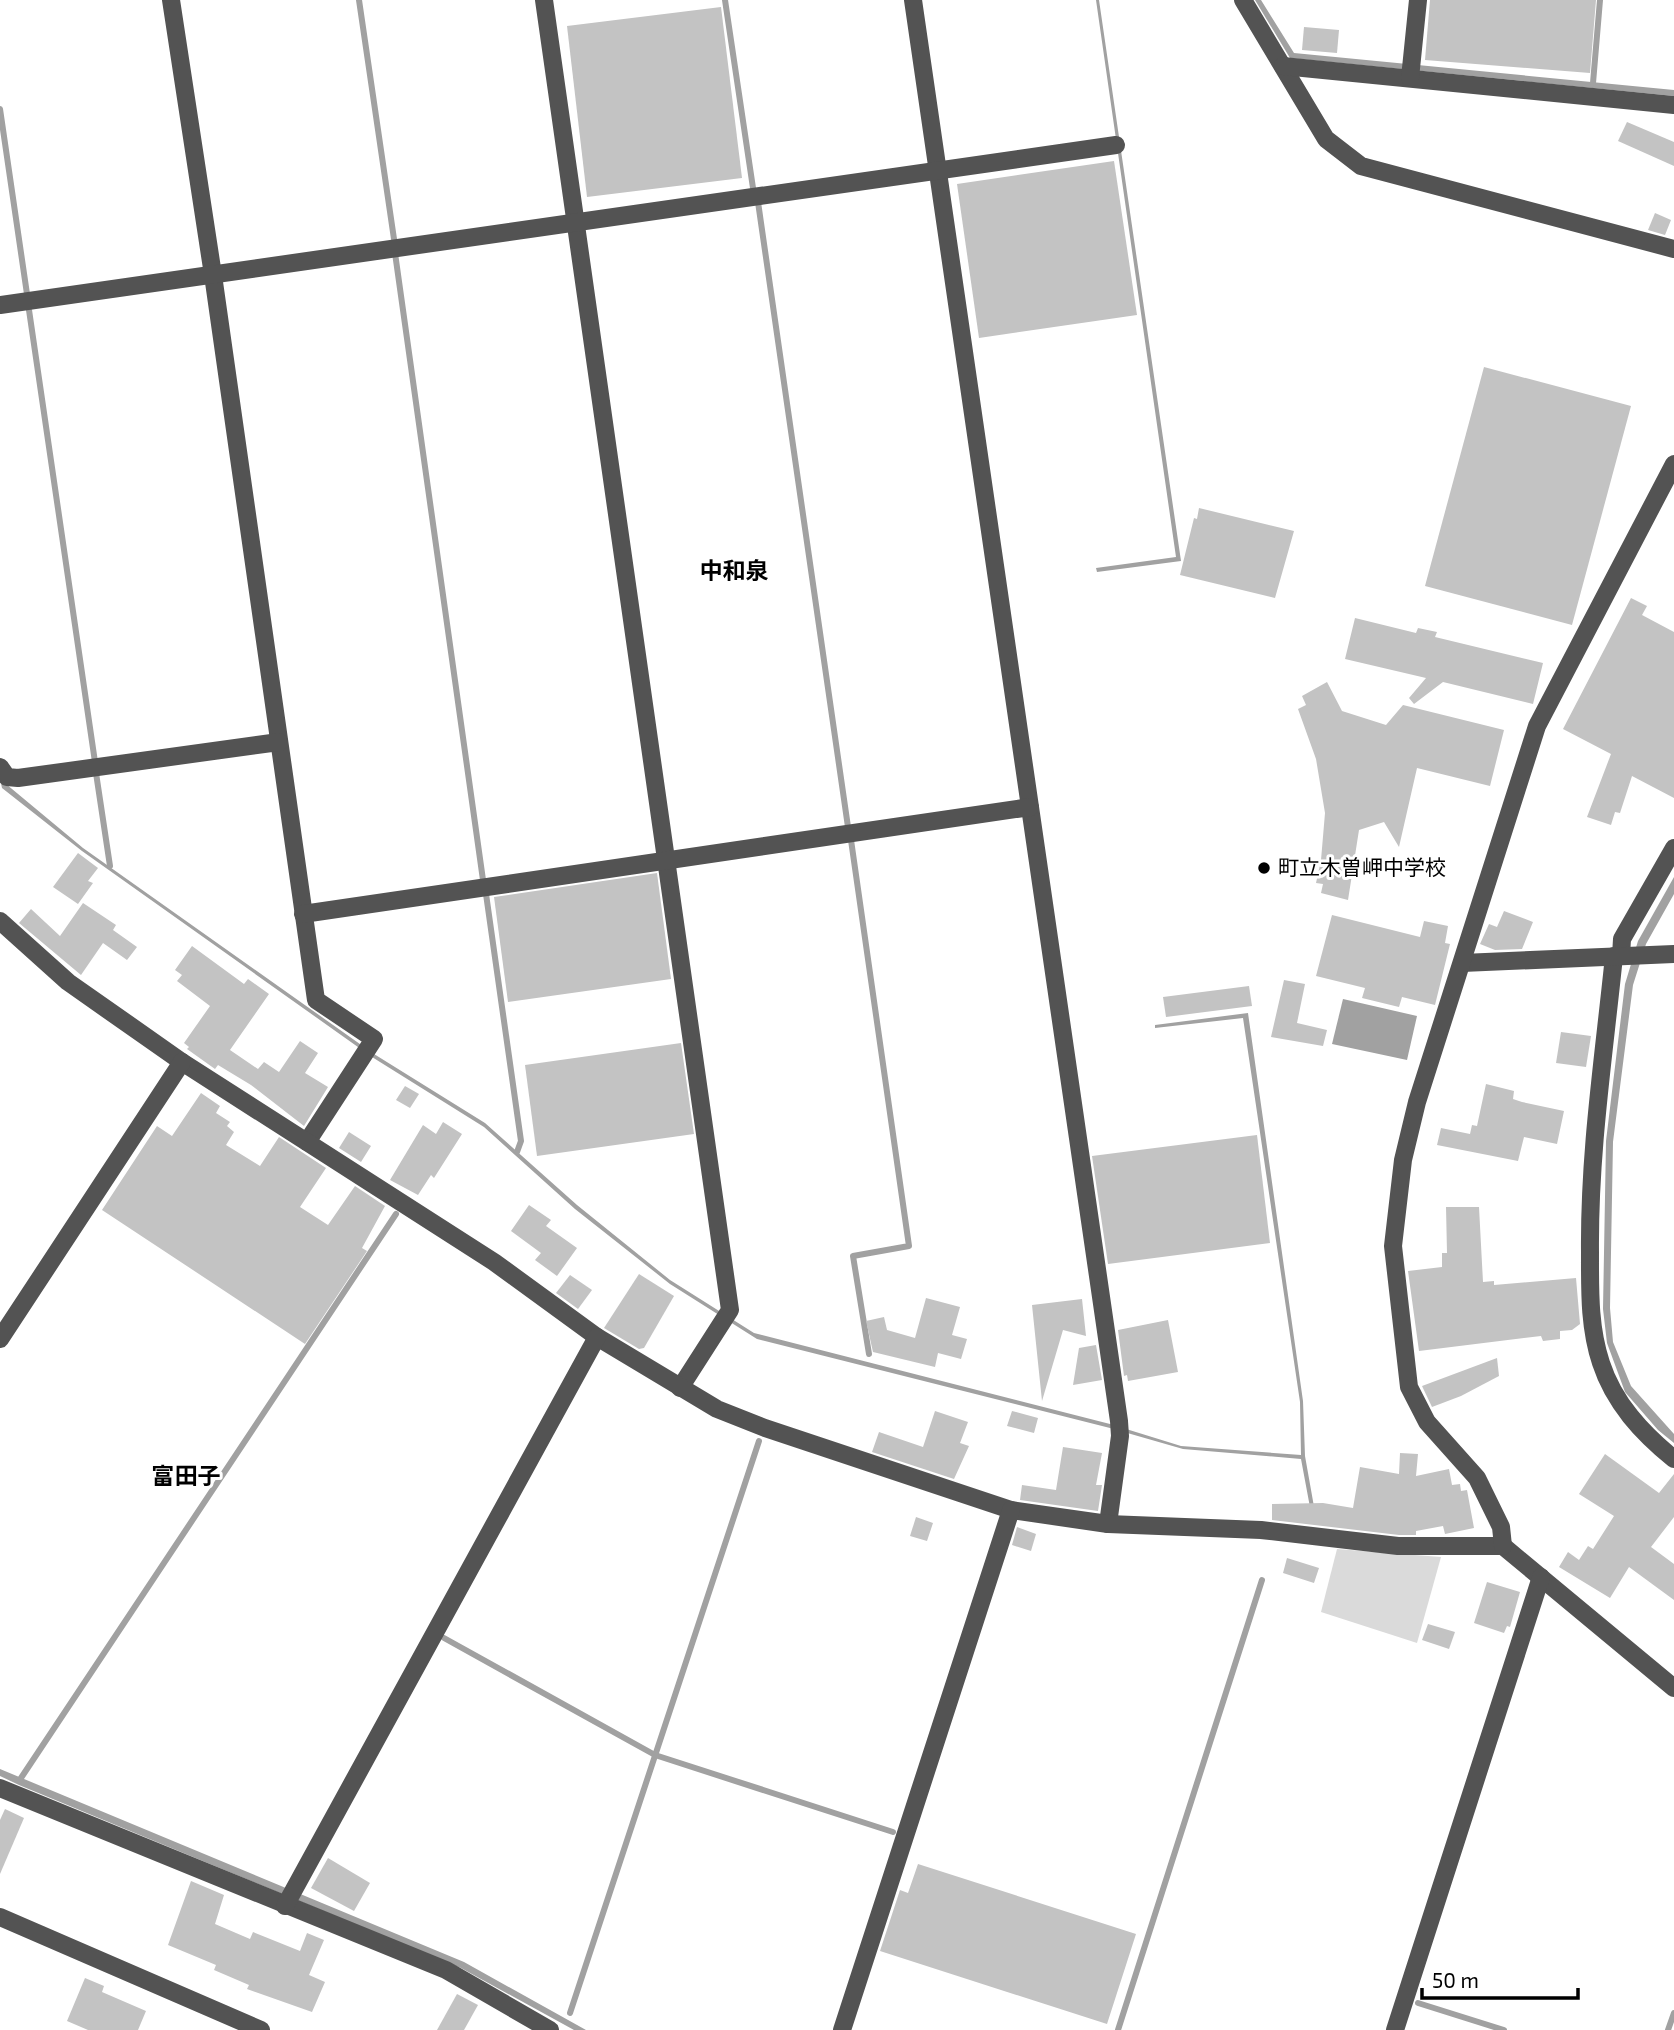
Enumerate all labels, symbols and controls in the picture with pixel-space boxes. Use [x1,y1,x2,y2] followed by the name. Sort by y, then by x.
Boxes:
[700,556,769,584] district label: 中和泉
[1278,854,1446,879] place label: 町立木曽岬中学校
[1256,860,1272,876] marker: 町立木曽岬中学校
[152,1461,221,1489] district label: 富田子
[1422,1956,1578,2000] scale bar
[1432,1967,1479,1992] text: 50 m

